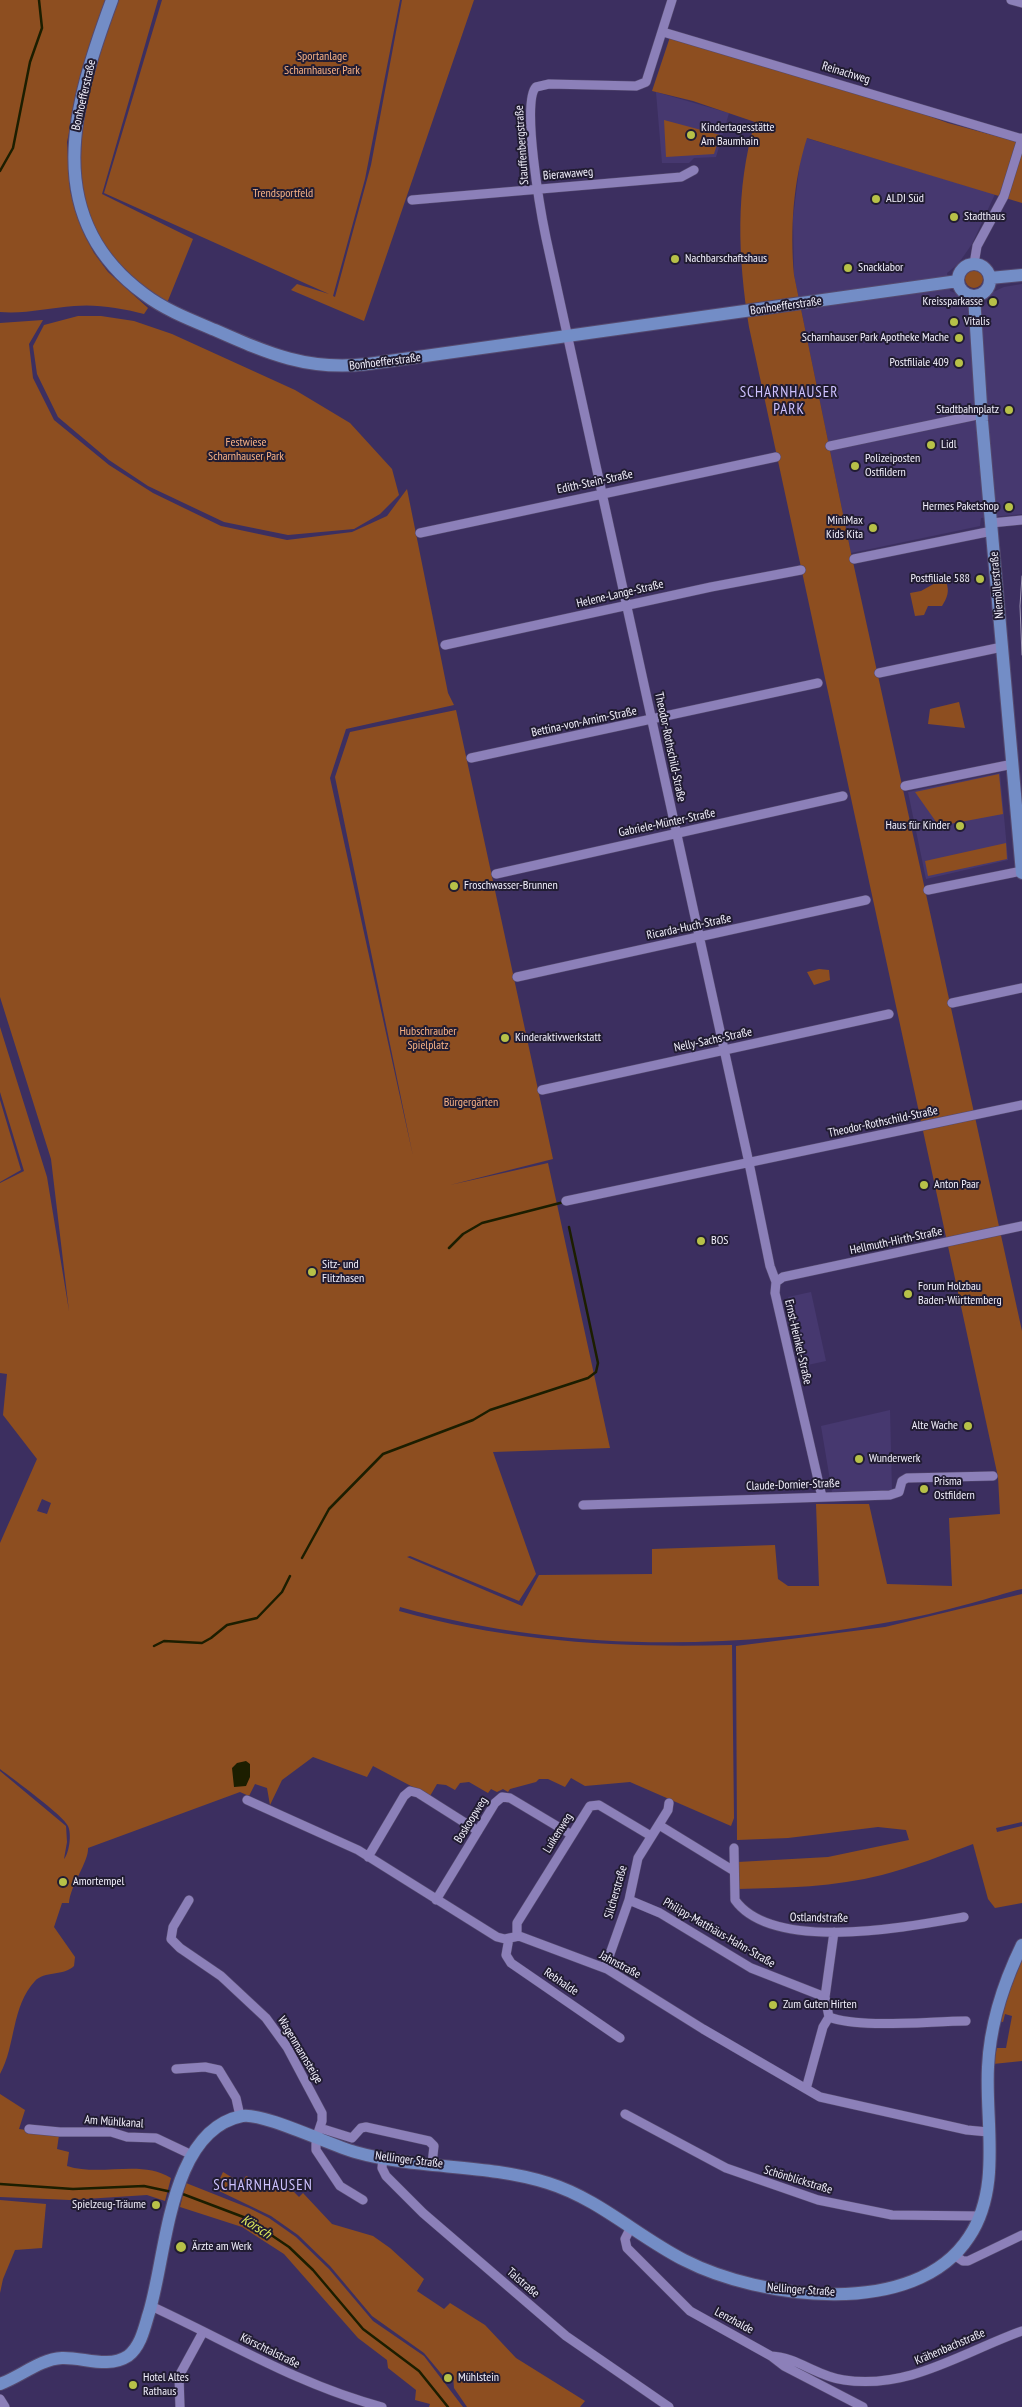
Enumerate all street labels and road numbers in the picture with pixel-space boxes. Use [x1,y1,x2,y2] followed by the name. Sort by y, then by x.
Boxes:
[69,58,99,132] street label: Bonhoefferstraße
[820,59,872,87] street label: Reinachweg
[512,105,532,185] street label: Stauffenbergstraße
[542,165,594,183] street label: Bierawaweg
[749,294,823,318] street label: Bonhoefferstraße
[348,350,422,374] street label: Bonhoefferstraße
[556,467,634,497] street label: Edith-Stein-Straße
[987,551,1007,619] street label: Niemöllerstraße
[575,577,665,611] street label: Helene-Lange-Straße
[651,691,689,803] street label: Theodor-Rothschild-Straße
[530,704,638,740] street label: Bettina-von-Arnim-Straße
[617,806,717,840] street label: Gabriele-Münter-Straße
[645,911,733,943] street label: Ricarda-Huch-Straße
[673,1025,753,1055] street label: Nelly-Sachs-Straße
[827,1103,939,1141] street label: Theodor-Rothschild-Straße
[848,1224,944,1258] street label: Hellmuth-Hirth-Straße
[781,1298,815,1386] street label: Ernst-Heinkel-Straße
[746,1476,840,1494] street label: Claude-Dornier-Straße
[451,1794,491,1846] street label: Boskoopweg
[540,1810,576,1856] street label: Luikenweg
[602,1864,630,1920] street label: Silcherstraße
[660,1895,778,1971] street label: Philipp-Matthäus-Hahn-Straße
[790,1910,848,1926] street label: Ostlandstraße
[597,1948,643,1982] street label: Jahnstraße
[541,1965,581,1999] street label: Rebhalde
[274,2014,326,2086] street label: Wagenmannsteige
[84,2113,144,2131] street label: Am Mühlkanal
[374,2149,444,2171] street label: Nellinger Straße
[762,2163,834,2197] street label: Schönblickstraße
[504,2265,542,2301] street label: Talstraße
[766,2280,836,2300] street label: Nellinger Straße
[712,2305,756,2337] street label: Lenzhalde
[913,2326,987,2368] street label: Krähenbachstraße
[238,2330,302,2372] street label: Körschtalstraße

